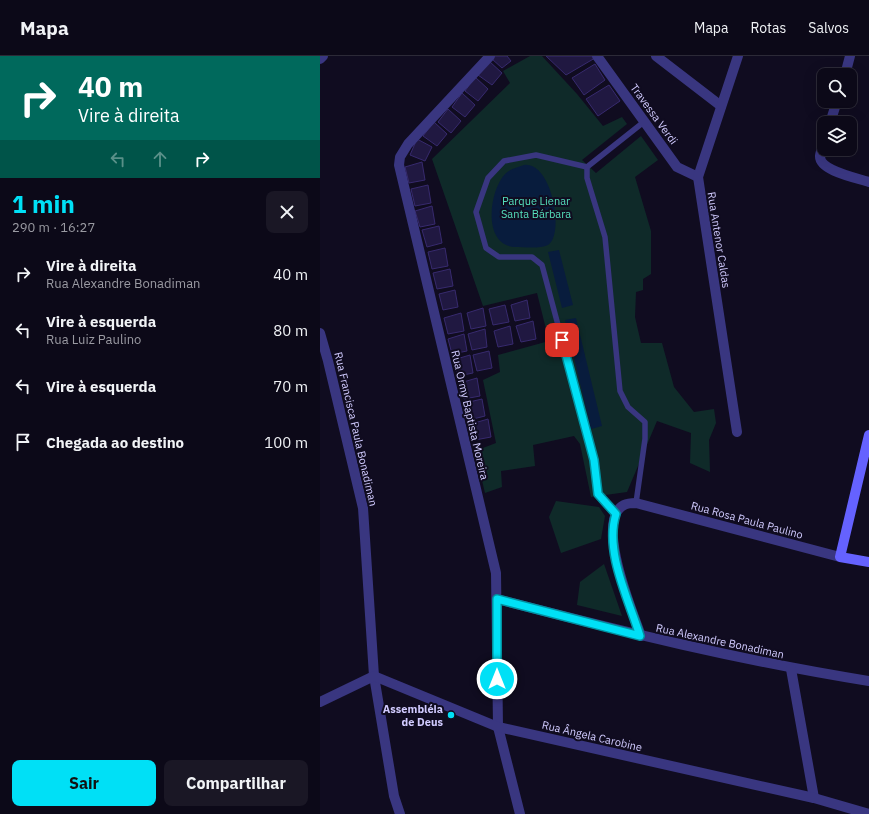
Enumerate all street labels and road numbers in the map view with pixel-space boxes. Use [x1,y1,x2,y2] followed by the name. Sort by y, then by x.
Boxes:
[627,81,681,147] street label: Travessa Verdi
[704,191,734,289] street label: Rua Antenor Caldas
[448,349,492,481] street label: Rua Ormy Baptista Moreira
[331,350,381,508] street label: Rua Francisca Paula Bonadiman
[689,498,805,542] street label: Rua Rosa Paula Paulino
[655,621,785,661] street label: Rua Alexandre Bonadiman
[540,718,644,754] street label: Rua Ângela Carobine

